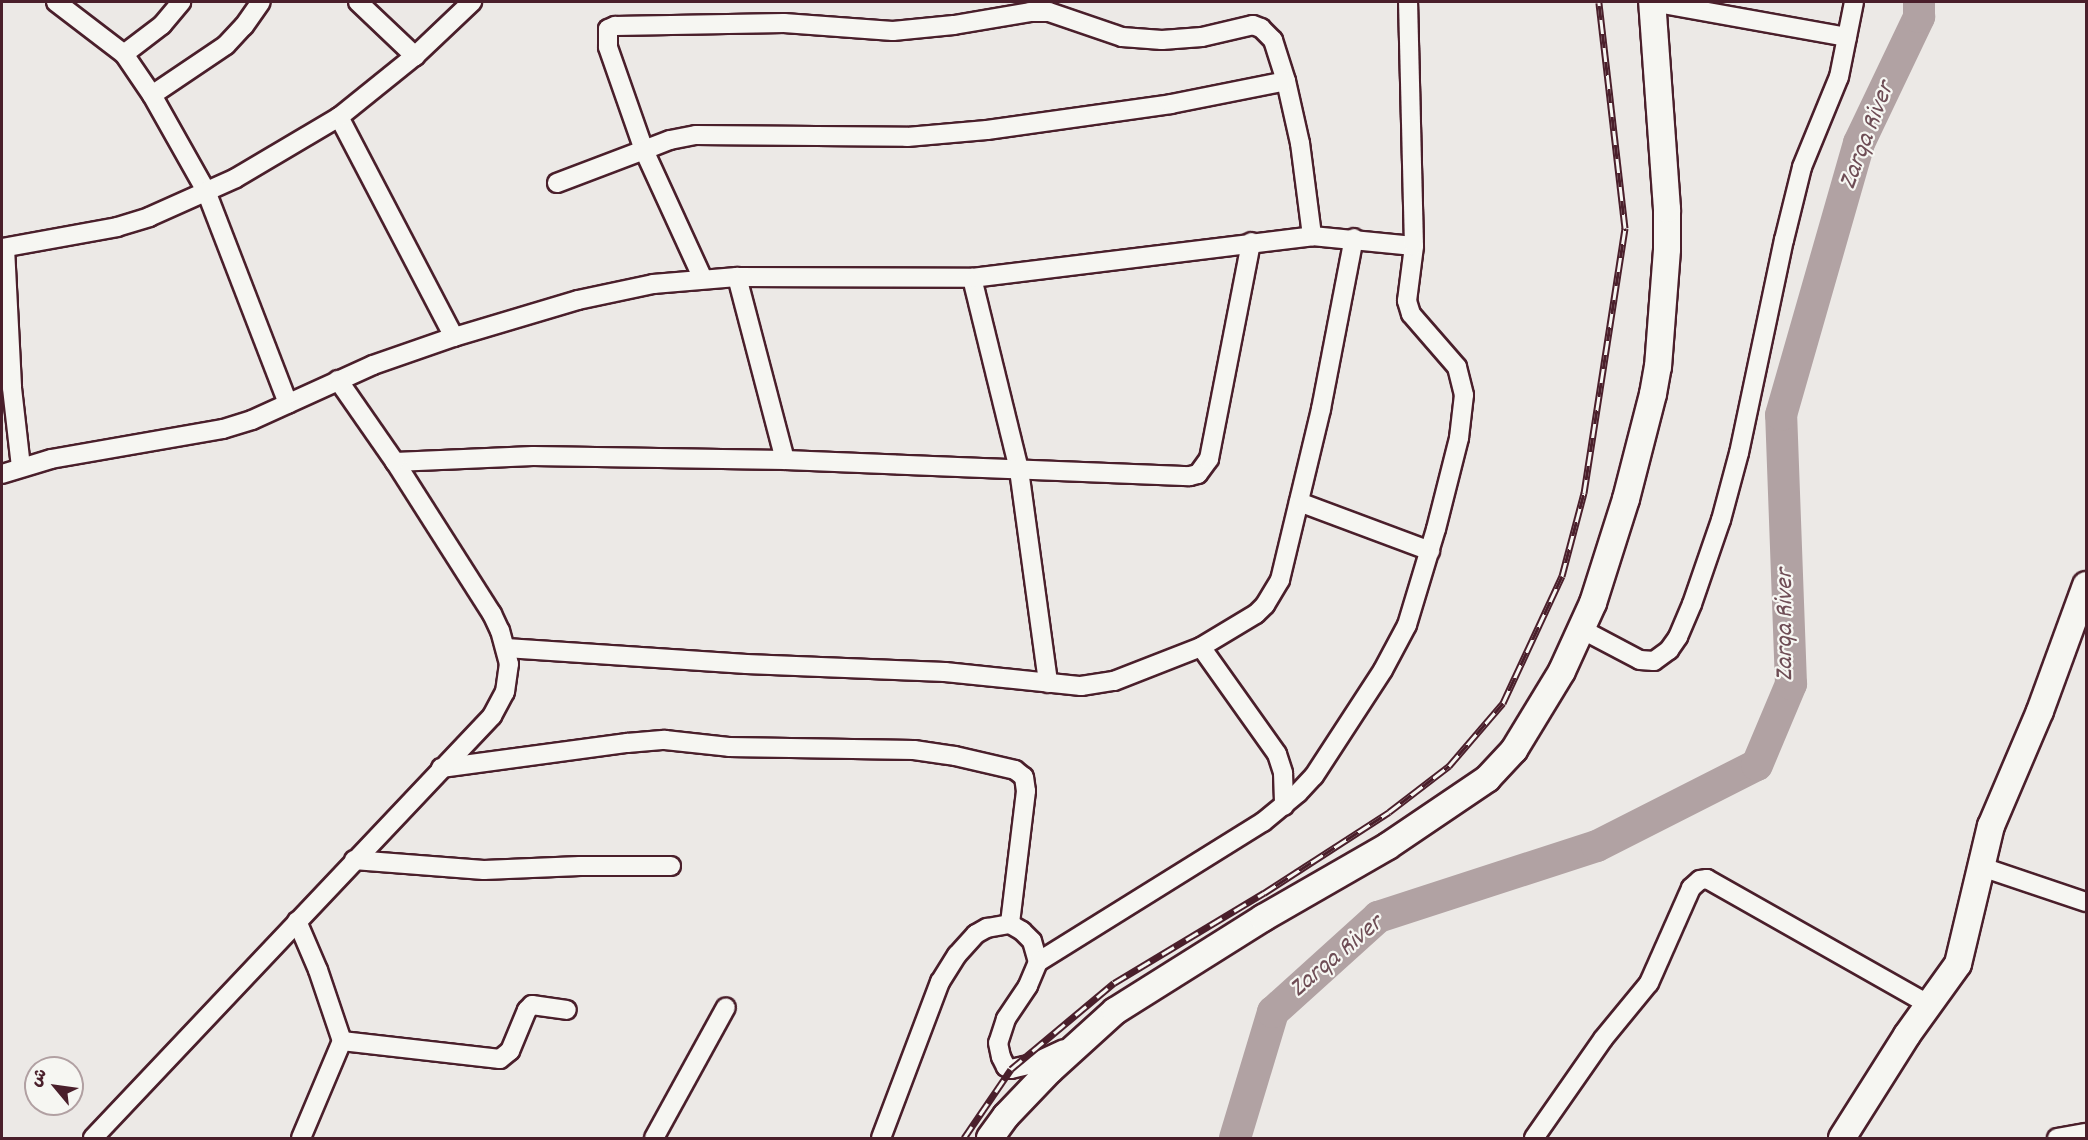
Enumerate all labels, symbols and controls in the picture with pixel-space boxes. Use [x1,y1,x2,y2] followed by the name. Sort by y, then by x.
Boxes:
[1833,78,1903,194] water label: Zarqa River
[1770,569,1802,681] water label: Zarqa River
[1284,909,1390,1005] water label: Zarqa River
[24,1056,84,1116] north arrow
[25,1065,54,1091] text: ش

